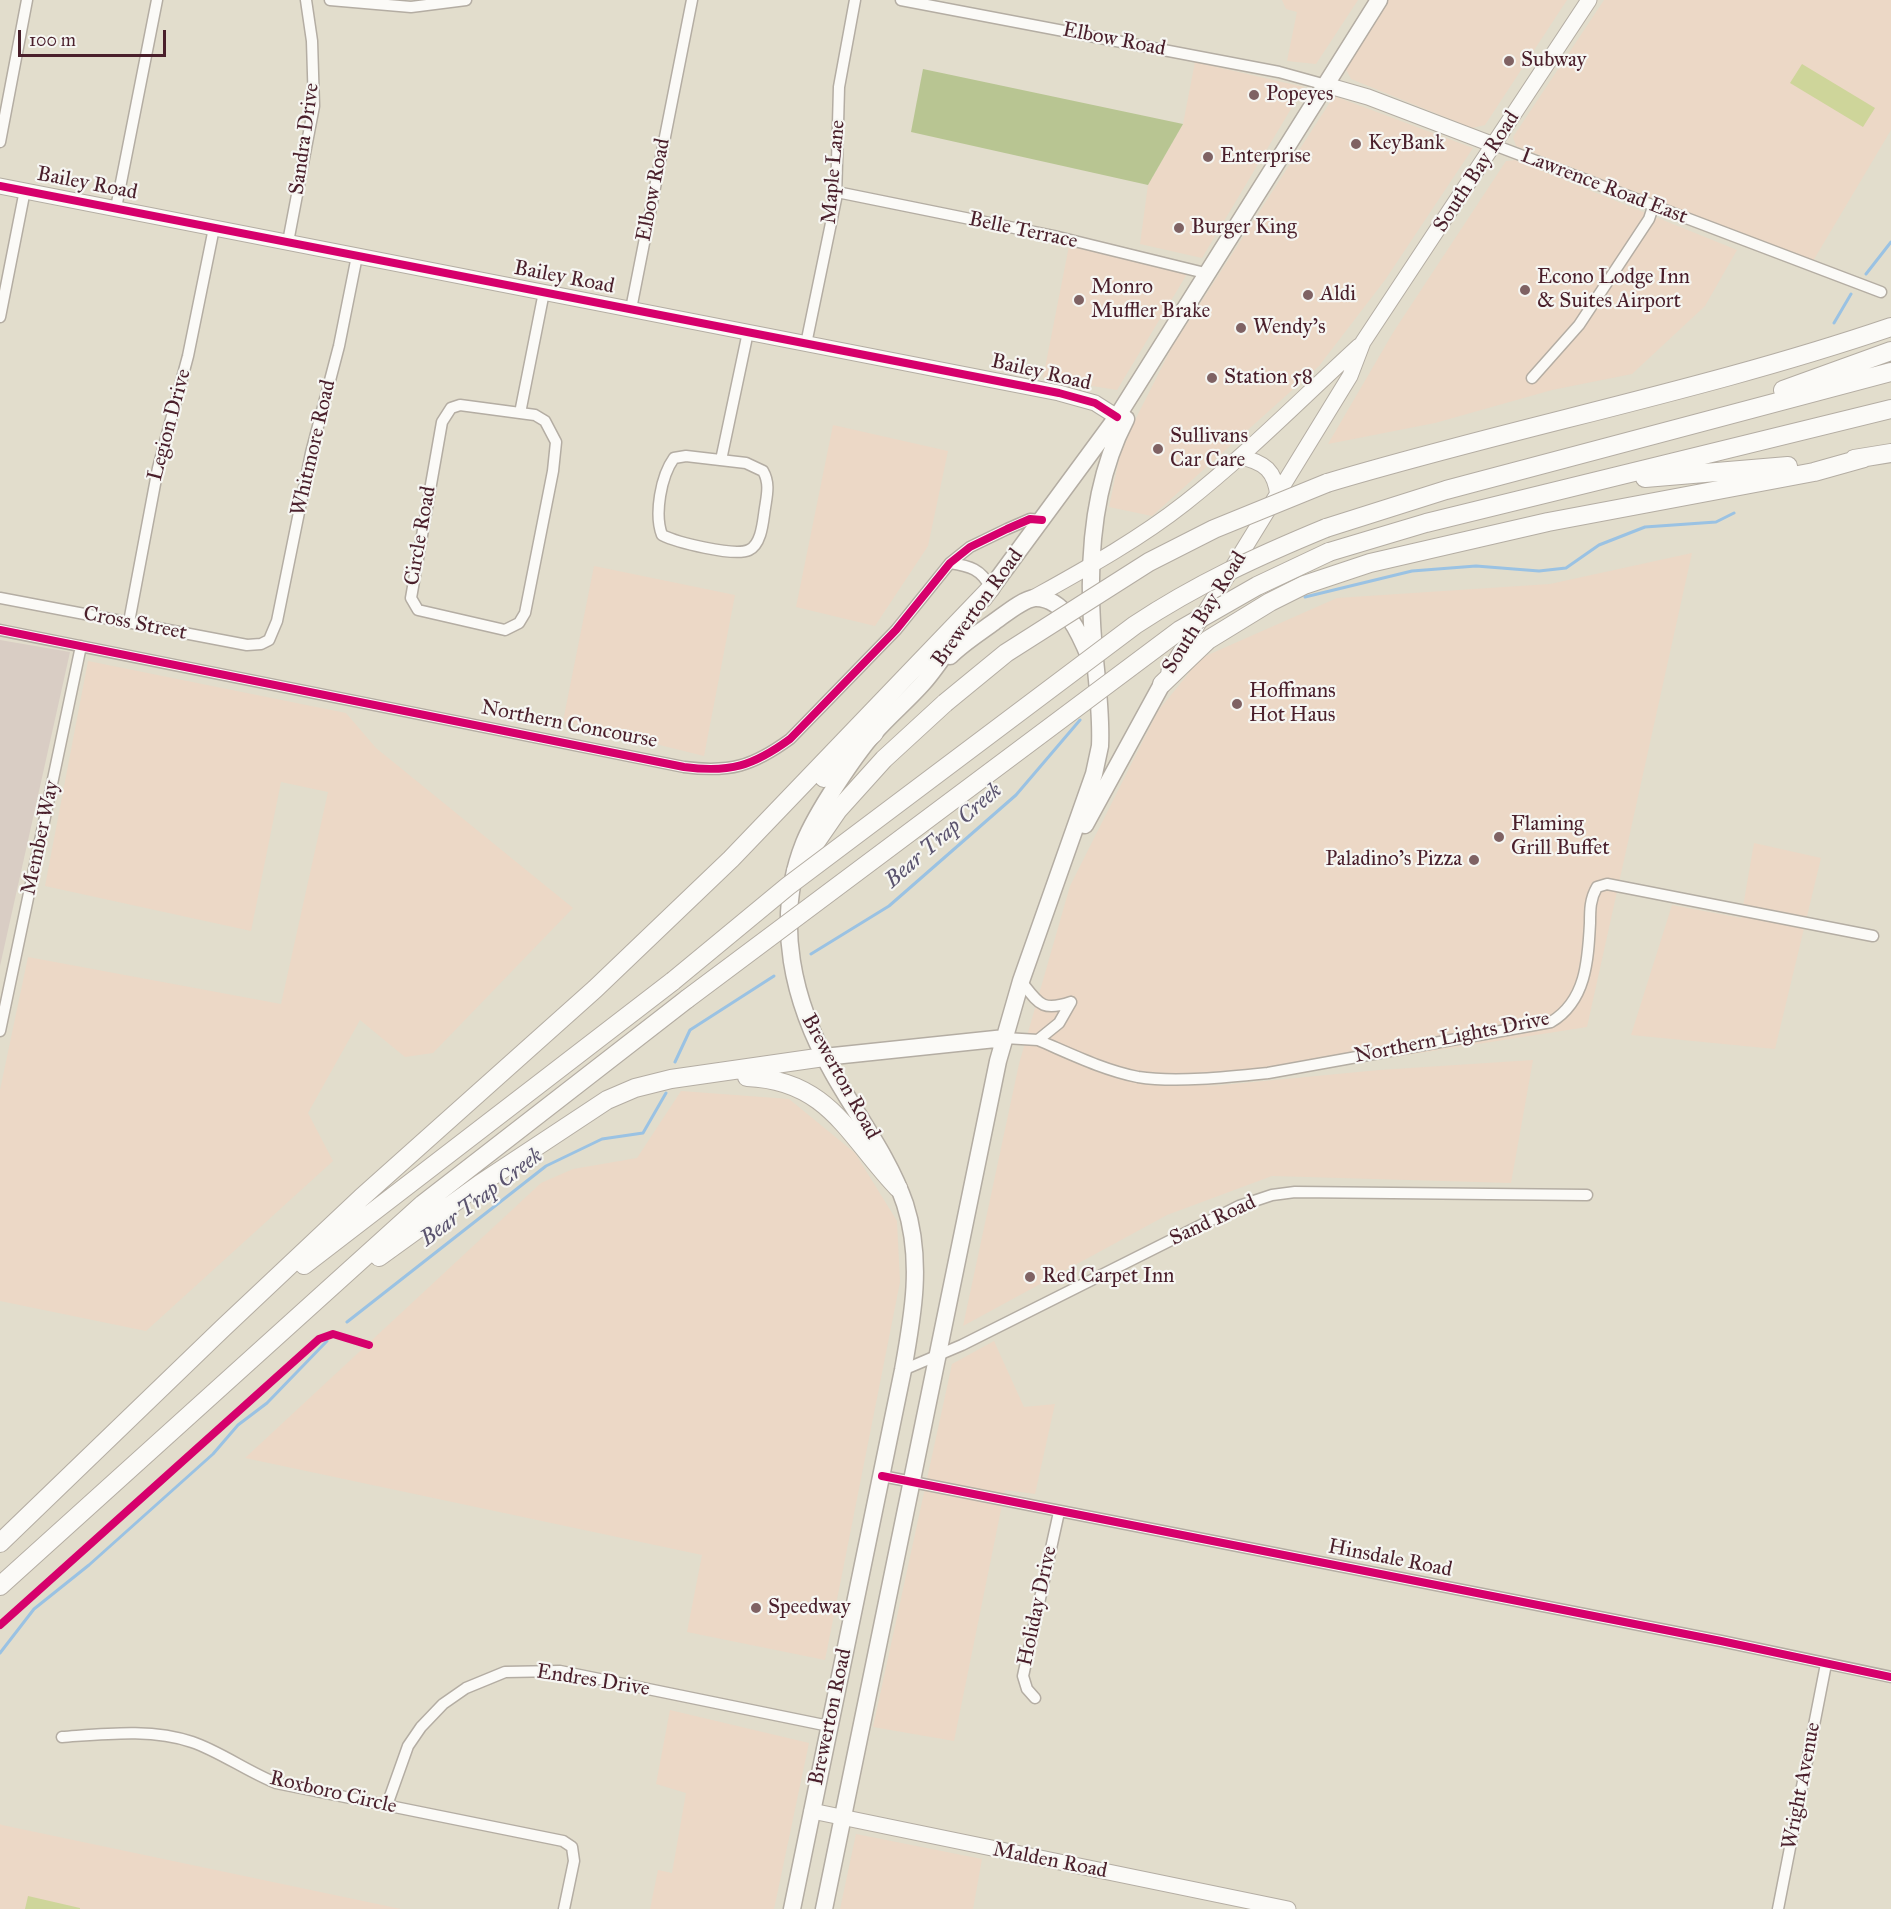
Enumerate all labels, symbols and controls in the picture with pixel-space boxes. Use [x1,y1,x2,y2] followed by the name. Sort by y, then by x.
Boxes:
[21,18,170,56] scale bar
[1060,18,1168,62] street label: Elbow Road
[29,29,76,51] text: 100 m
[1521,48,1586,74] place label: Subway
[1502,54,1516,68] marker: Subway
[285,81,325,197] street label: Sandra Drive
[1266,82,1333,108] place label: Popeyes
[1247,88,1261,102] marker: Popeyes
[1429,107,1525,237] street label: South Bay Road
[817,119,851,225] street label: Maple Lane
[1368,131,1445,157] place label: KeyBank
[632,136,676,244] street label: Elbow Road
[1349,137,1363,151] marker: KeyBank
[1220,144,1311,170] place label: Enterprise
[1517,144,1691,230] street label: Lawrence Road East
[1201,150,1215,164] marker: Enterprise
[35,162,139,206] street label: Bailey Road
[966,207,1080,255] street label: Belle Terrace
[1191,215,1297,241] place label: Burger King
[1172,221,1186,235] marker: Burger King
[512,256,616,300] street label: Bailey Road
[1537,265,1690,315] place label: Econo Lodge Inn & Suites Airport
[1091,275,1210,325] place label: Monro Muffler Brake
[1320,282,1356,308] place label: Aldi
[1518,283,1532,297] marker: Econo Lodge Inn & Suites Airport
[1301,288,1315,302] marker: Aldi
[1072,293,1086,307] marker: Monro Muffler Brake
[1253,315,1326,341] place label: Wendy's
[1234,321,1248,335] marker: Wendy's
[989,349,1093,397] street label: Bailey Road
[1224,365,1313,391] place label: Station 58
[143,366,197,484] street label: Legion Drive
[1205,371,1219,385] marker: Station 58
[286,378,342,518] street label: Whitmore Road
[1170,424,1248,474] place label: Sullivans Car Care
[1151,442,1165,456] marker: Sullivans Car Care
[400,484,442,588] street label: Circle Road
[927,544,1029,672] street label: Brewerton Road
[1157,547,1253,679] street label: South Bay Road
[81,602,189,646] street label: Cross Street
[1249,679,1336,729] place label: Hoffmans Hot Haus
[479,696,659,754] street label: Northern Concourse
[1230,697,1244,711] marker: Hoffmans Hot Haus
[17,778,65,898] street label: Member Way
[880,778,1008,894] water label: Bear Trap Creek
[1511,812,1610,862] place label: Flaming Grill Buffet
[1492,830,1506,844] marker: Flaming Grill Buffet
[1325,847,1462,873] place label: Paladino's Pizza
[1467,853,1481,867] marker: Paladino's Pizza
[1352,1007,1552,1069] street label: Northern Lights Drive
[795,1010,885,1144] street label: Brewerton Road
[415,1143,549,1253] water label: Bear Trap Creek
[1166,1190,1260,1252] street label: Sand Road
[1042,1264,1174,1290] place label: Red Carpet Inn
[1023,1270,1037,1284] marker: Red Carpet Inn
[1326,1535,1454,1583] street label: Hinsdale Road
[1013,1544,1063,1668] street label: Holiday Drive
[768,1595,851,1621] place label: Speedway
[749,1601,763,1615] marker: Speedway
[804,1646,858,1788] street label: Brewerton Road
[535,1660,651,1702] street label: Endres Drive
[1777,1720,1827,1852] street label: Wright Avenue
[267,1766,399,1820] street label: Roxboro Circle
[991,1838,1109,1884] street label: Malden Road

